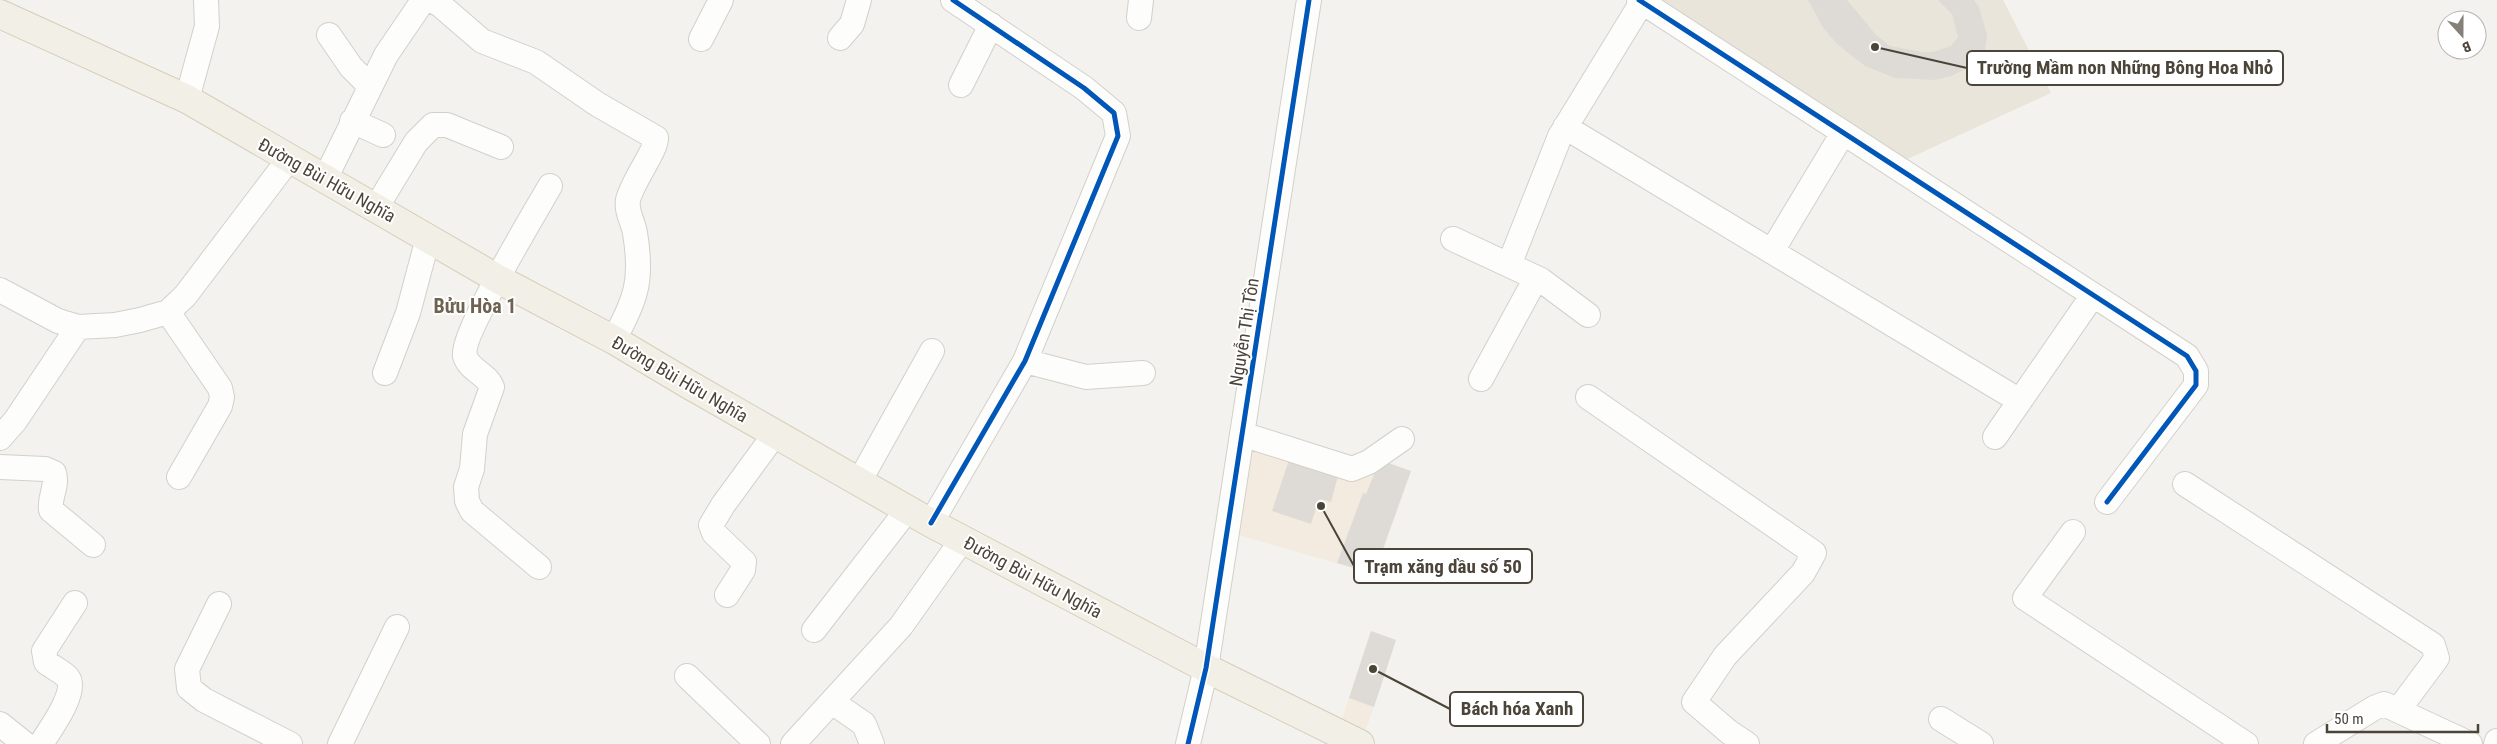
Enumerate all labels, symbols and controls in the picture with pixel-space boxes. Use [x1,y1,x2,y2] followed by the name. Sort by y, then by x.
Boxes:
[2437,10,2487,60] north arrow
[2460,38,2473,56] text: B
[1967,51,2283,85] callout: Trường Mầm non Những Bông Hoa Nhỏ
[1977,56,2273,79] text: Trường Mầm non Những Bông Hoa Nhỏ
[255,134,399,226] street label: Đường Bùi Hữu Nghĩa
[1225,276,1263,388] street label: Nguyễn Thị Tồn
[434,294,516,318] district label: Bửu Hòa 1
[608,332,752,426] street label: Đường Bùi Hữu Nghĩa
[960,532,1106,622] street label: Đường Bùi Hữu Nghĩa
[1354,549,1532,583] callout: Trạm xăng dầu số 50
[1364,555,1522,578] text: Trạm xăng dầu số 50
[1450,692,1583,726] callout: Bách hóa Xanh
[1461,697,1573,720] text: Bách hóa Xanh
[2327,702,2478,734] scale bar
[2334,710,2364,728] text: 50 m

